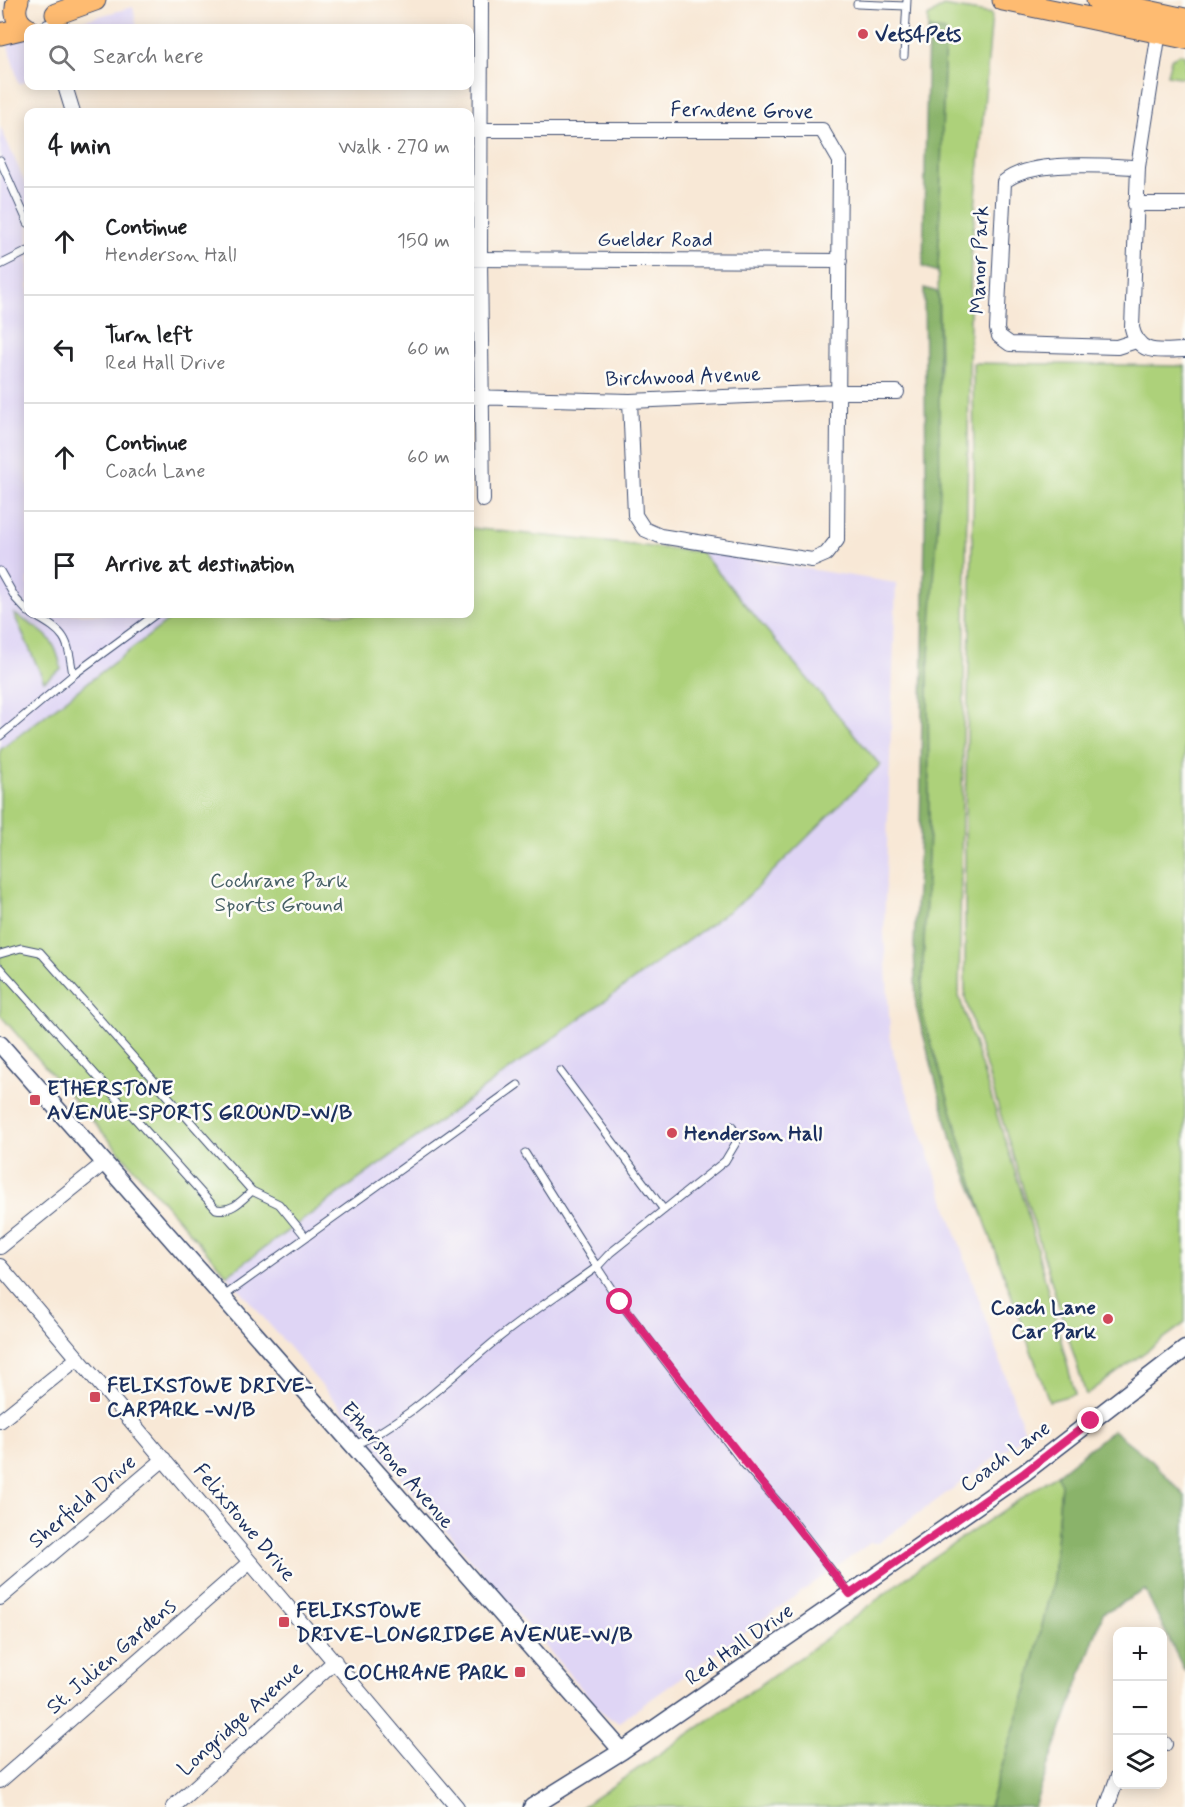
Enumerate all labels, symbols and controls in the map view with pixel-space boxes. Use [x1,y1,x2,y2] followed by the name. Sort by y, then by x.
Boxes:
[875,21,962,49] place label: Vets4Pets
[24,24,474,90] search box
[856,27,870,41] marker: Vets4Pets
[45,41,78,74] icon: search
[93,43,204,71] text: Search here
[670,96,814,126] street label: Ferndene Grove
[48,130,111,164] text: 4 min
[338,134,450,161] text: Walk · 270 m
[964,205,996,315] street label: Manor Park
[105,214,187,242] text: Continue
[48,225,81,258] icon: ahead
[597,226,713,254] street label: Guelder Road
[397,228,450,255] text: 150 m
[105,242,237,269] text: Henderson Hall
[105,322,193,350] text: Turn left
[48,333,81,366] icon: left
[407,336,450,363] text: 60 m
[105,350,226,377] text: Red Hall Drive
[605,360,761,394] street label: Birchwood Avenue
[105,430,187,458] text: Continue
[48,441,81,474] icon: ahead
[407,444,450,471] text: 60 m
[105,458,205,485] text: Coach Lane
[48,549,81,582] icon: arrive
[105,551,295,579] text: Arrive at destination
[210,867,348,919] park label: Cochrane Park Sports Ground
[47,1075,352,1127] place label: ETHERSTONE AVENUE-SPORTS GROUND-W/B
[28,1093,42,1107] marker: ETHERSTONE AVENUE-SPORTS GROUND-W/B
[684,1120,822,1148] place label: Henderson Hall
[665,1126,679,1140] marker: Henderson Hall
[606,1288,632,1314] route start
[991,1294,1096,1346] place label: Coach Lane Car Park
[1101,1312,1115,1326] marker: Coach Lane Car Park
[107,1372,314,1424] place label: FELIXSTOWE DRIVE- CARPARK -W/B
[88,1390,102,1404] marker: FELIXSTOWE DRIVE- CARPARK -W/B
[334,1396,460,1535] street label: Etherstone Avenue
[1077,1407,1103,1433] route end
[955,1414,1056,1499] street label: Coach Lane
[23,1448,143,1555] street label: Sherfield Drive
[187,1458,302,1588] street label: Felixstowe Drive
[41,1592,183,1721] street label: St. Julien Gardens
[296,1597,633,1649] place label: FELIXSTOWE DRIVE-LONGRIDGE AVENUE-W/B
[680,1597,799,1693] street label: Red Hall Drive
[277,1615,291,1629] marker: FELIXSTOWE DRIVE-LONGRIDGE AVENUE-W/B
[1113,1627,1167,1789] map controls
[1113,1627,1167,1681] button: +
[172,1655,310,1783] street label: Longridge Avenue
[343,1659,509,1687] place label: COCHRANE PARK
[513,1665,527,1679] marker: COCHRANE PARK
[1113,1681,1167,1735] button: −
[1113,1735,1167,1789] button: layers

